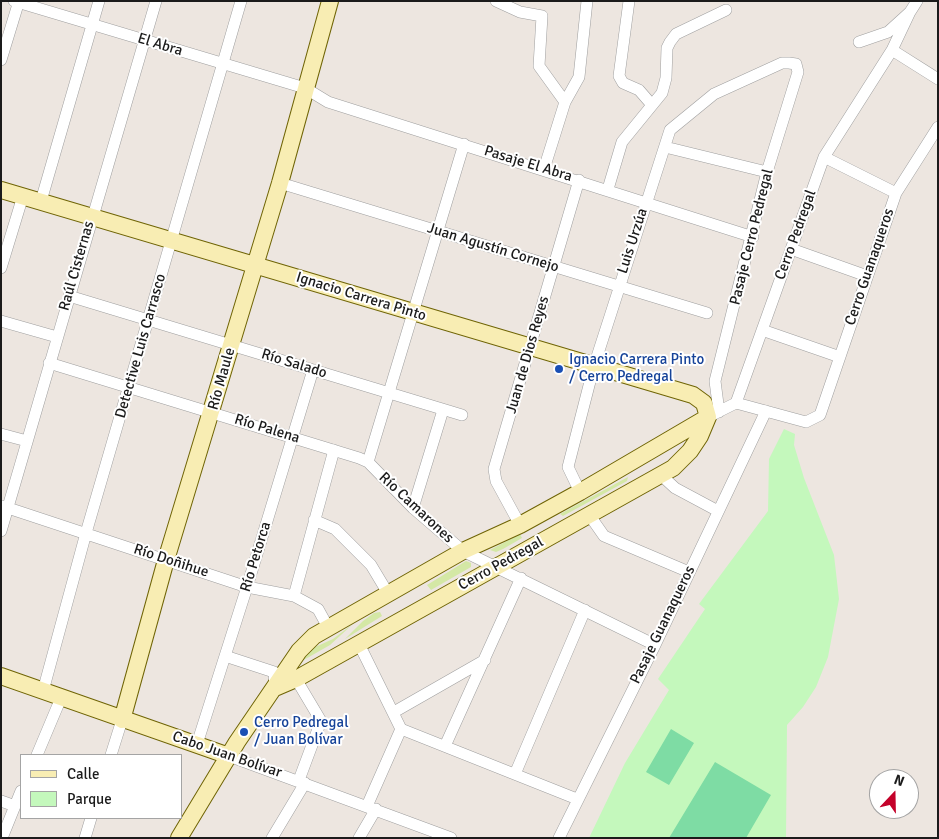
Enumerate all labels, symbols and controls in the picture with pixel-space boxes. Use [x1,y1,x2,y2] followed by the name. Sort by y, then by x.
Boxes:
[135,30,185,60] street label: El Abra
[482,142,574,186] street label: Pasaje El Abra
[726,167,778,307] street label: Pasaje Cerro Pedregal
[771,188,821,282] street label: Cerro Pedregal
[614,206,652,276] street label: Luis Urzúa
[842,206,898,328] street label: Cerro Guanaqueros
[56,219,98,313] street label: Raúl Cisternas
[425,219,561,277] street label: Juan Agustín Cornejo
[294,269,428,325] street label: Ignacio Carrera Pinto
[112,272,170,420] street label: Detective Luis Carrasco
[503,294,553,416] street label: Juan de Dios Reyes
[259,345,329,383] street label: Río Salado
[205,346,239,412] street label: Río Maule
[569,351,704,386] place label: Ignacio Carrera Pinto / Cerro Pedregal
[553,363,565,375] marker: Ignacio Carrera Pinto / Cerro Pedregal
[232,411,302,447] street label: Río Palena
[375,469,457,547] street label: Río Camarones
[237,520,275,594] street label: Río Petorca
[455,533,547,595] street label: Cerro Pedregal
[131,540,211,582] street label: Río Doñihue
[627,563,699,687] street label: Pasaje Guanaqueros
[254,714,349,749] place label: Cerro Pedregal / Juan Bolívar
[238,726,250,738] marker: Cerro Pedregal / Juan Bolívar
[170,728,284,782] street label: Cabo Juan Bolívar
[20,754,182,819] legend
[67,765,100,783] text: Calle
[869,769,919,819] north arrow
[892,771,907,790] text: N
[67,790,112,808] text: Parque

